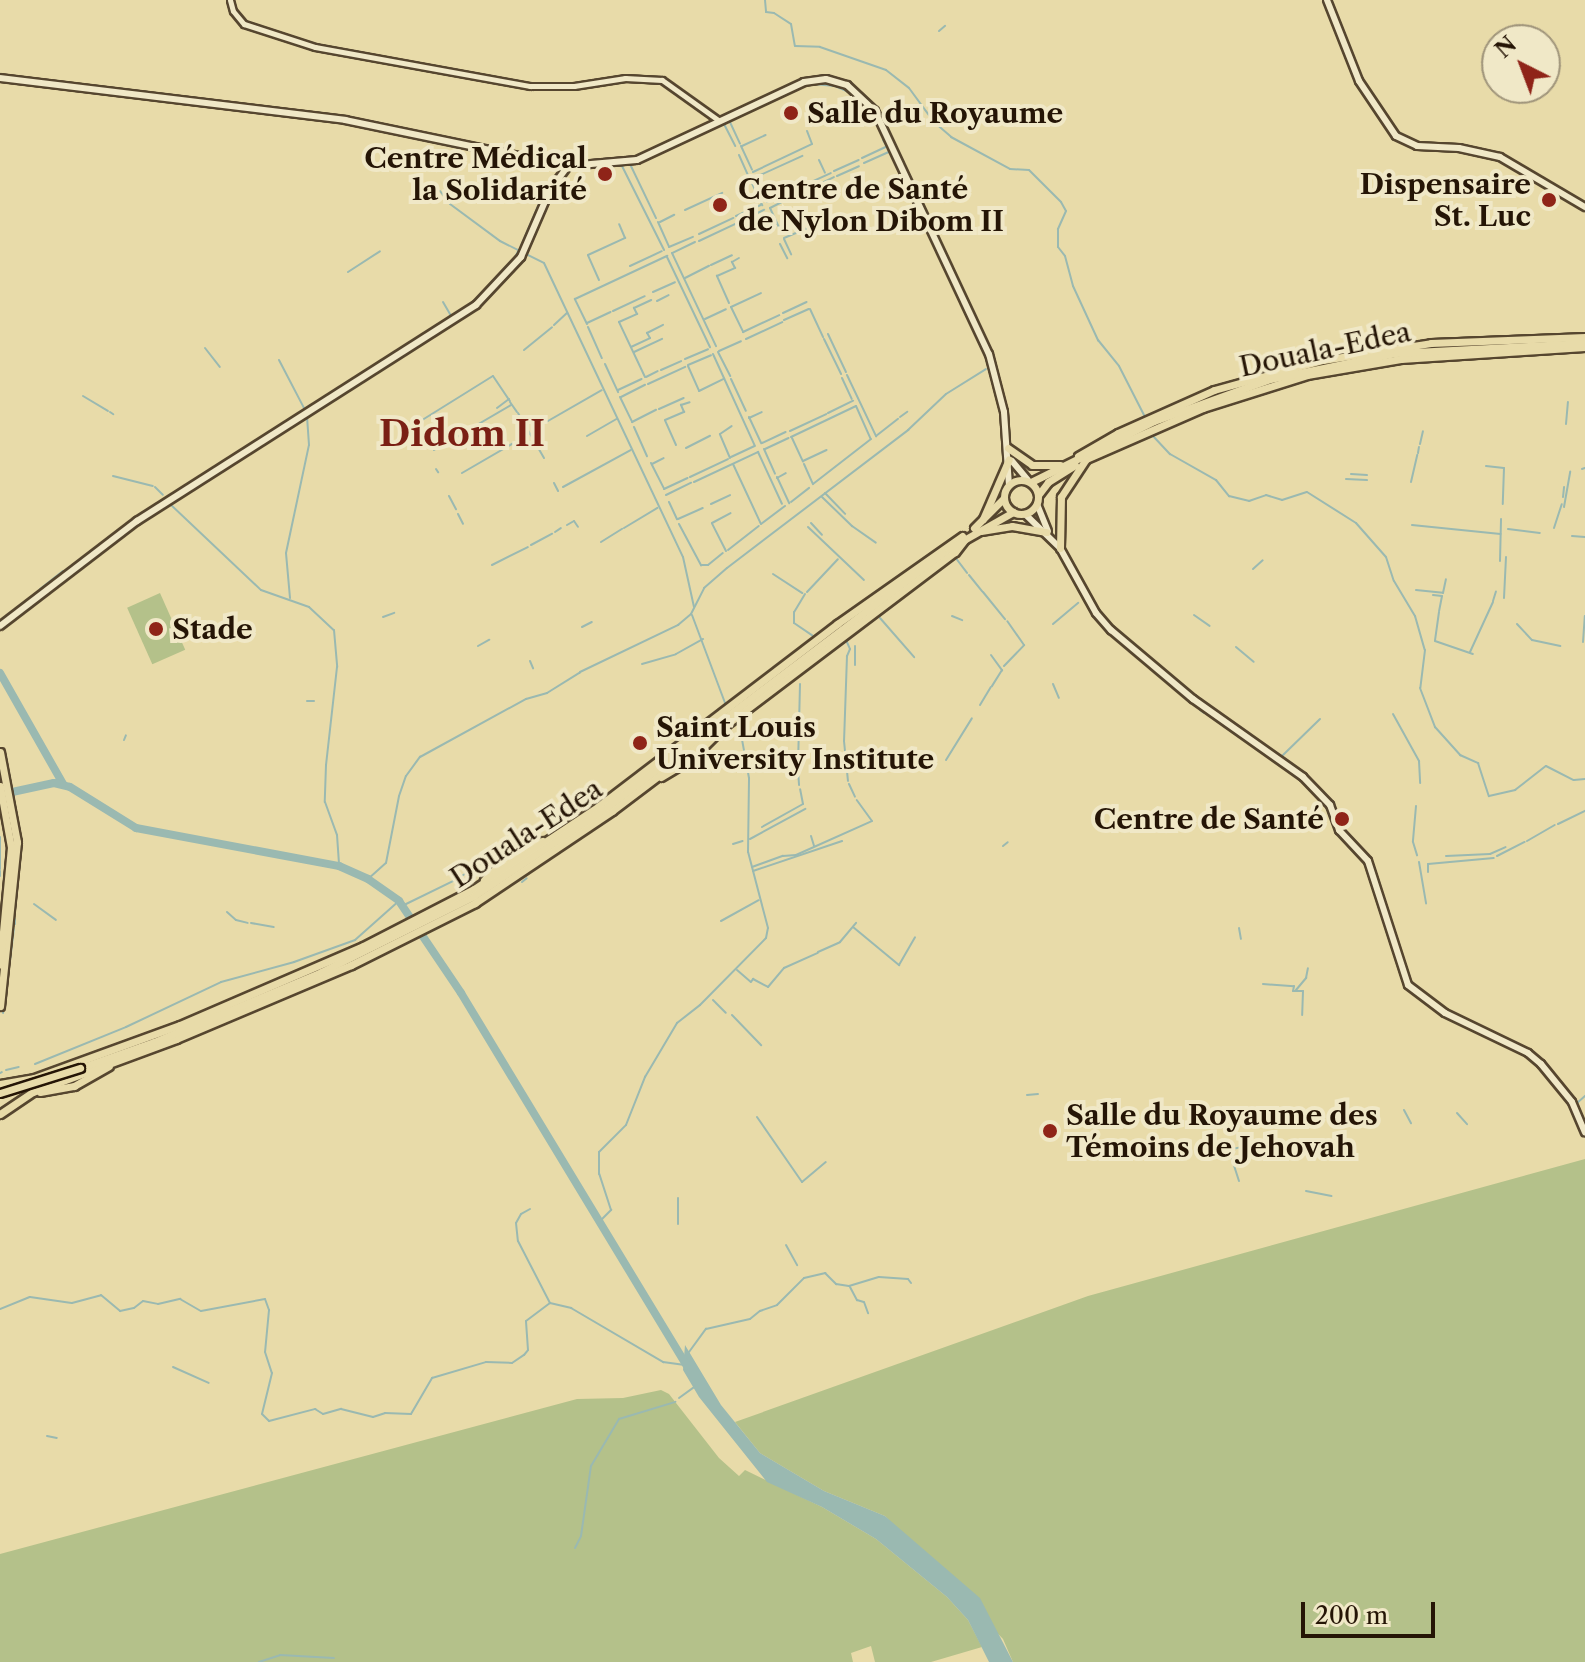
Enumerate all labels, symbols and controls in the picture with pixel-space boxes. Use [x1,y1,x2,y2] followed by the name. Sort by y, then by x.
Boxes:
[1481,24,1561,104] north arrow
[1490,31,1522,64] text: N
[807,96,1063,130] place label: Salle du Royaume
[782,104,800,122] marker: Salle du Royaume
[364,141,587,207] place label: Centre Médical la Solidarité
[594,163,616,185] marker: Centre Médical la Solidarité
[1360,167,1531,233] place label: Dispensaire St. Luc
[738,172,1004,238] place label: Centre de Santé de Nylon Dibom II
[1538,189,1560,211] marker: Dispensaire St. Luc
[709,194,731,216] marker: Centre de Santé de Nylon Dibom II
[1236,314,1414,384] street label: Douala-Edea
[379,412,545,456] district label: Didom II
[172,612,253,646] place label: Stade
[147,620,165,638] marker: Stade
[656,710,935,776] place label: Saint Louis University Institute
[631,734,649,752] marker: Saint Louis University Institute
[444,771,608,895] street label: Douala-Edea
[1094,802,1324,836] place label: Centre de Santé
[1331,808,1353,830] marker: Centre de Santé
[1066,1098,1378,1164] place label: Salle du Royaume des Témoins de Jehovah
[1041,1122,1059,1140] marker: Salle du Royaume des Témoins de Jehovah
[1305,1586,1439,1636] scale bar
[1315,1601,1388,1630] text: 200 m

